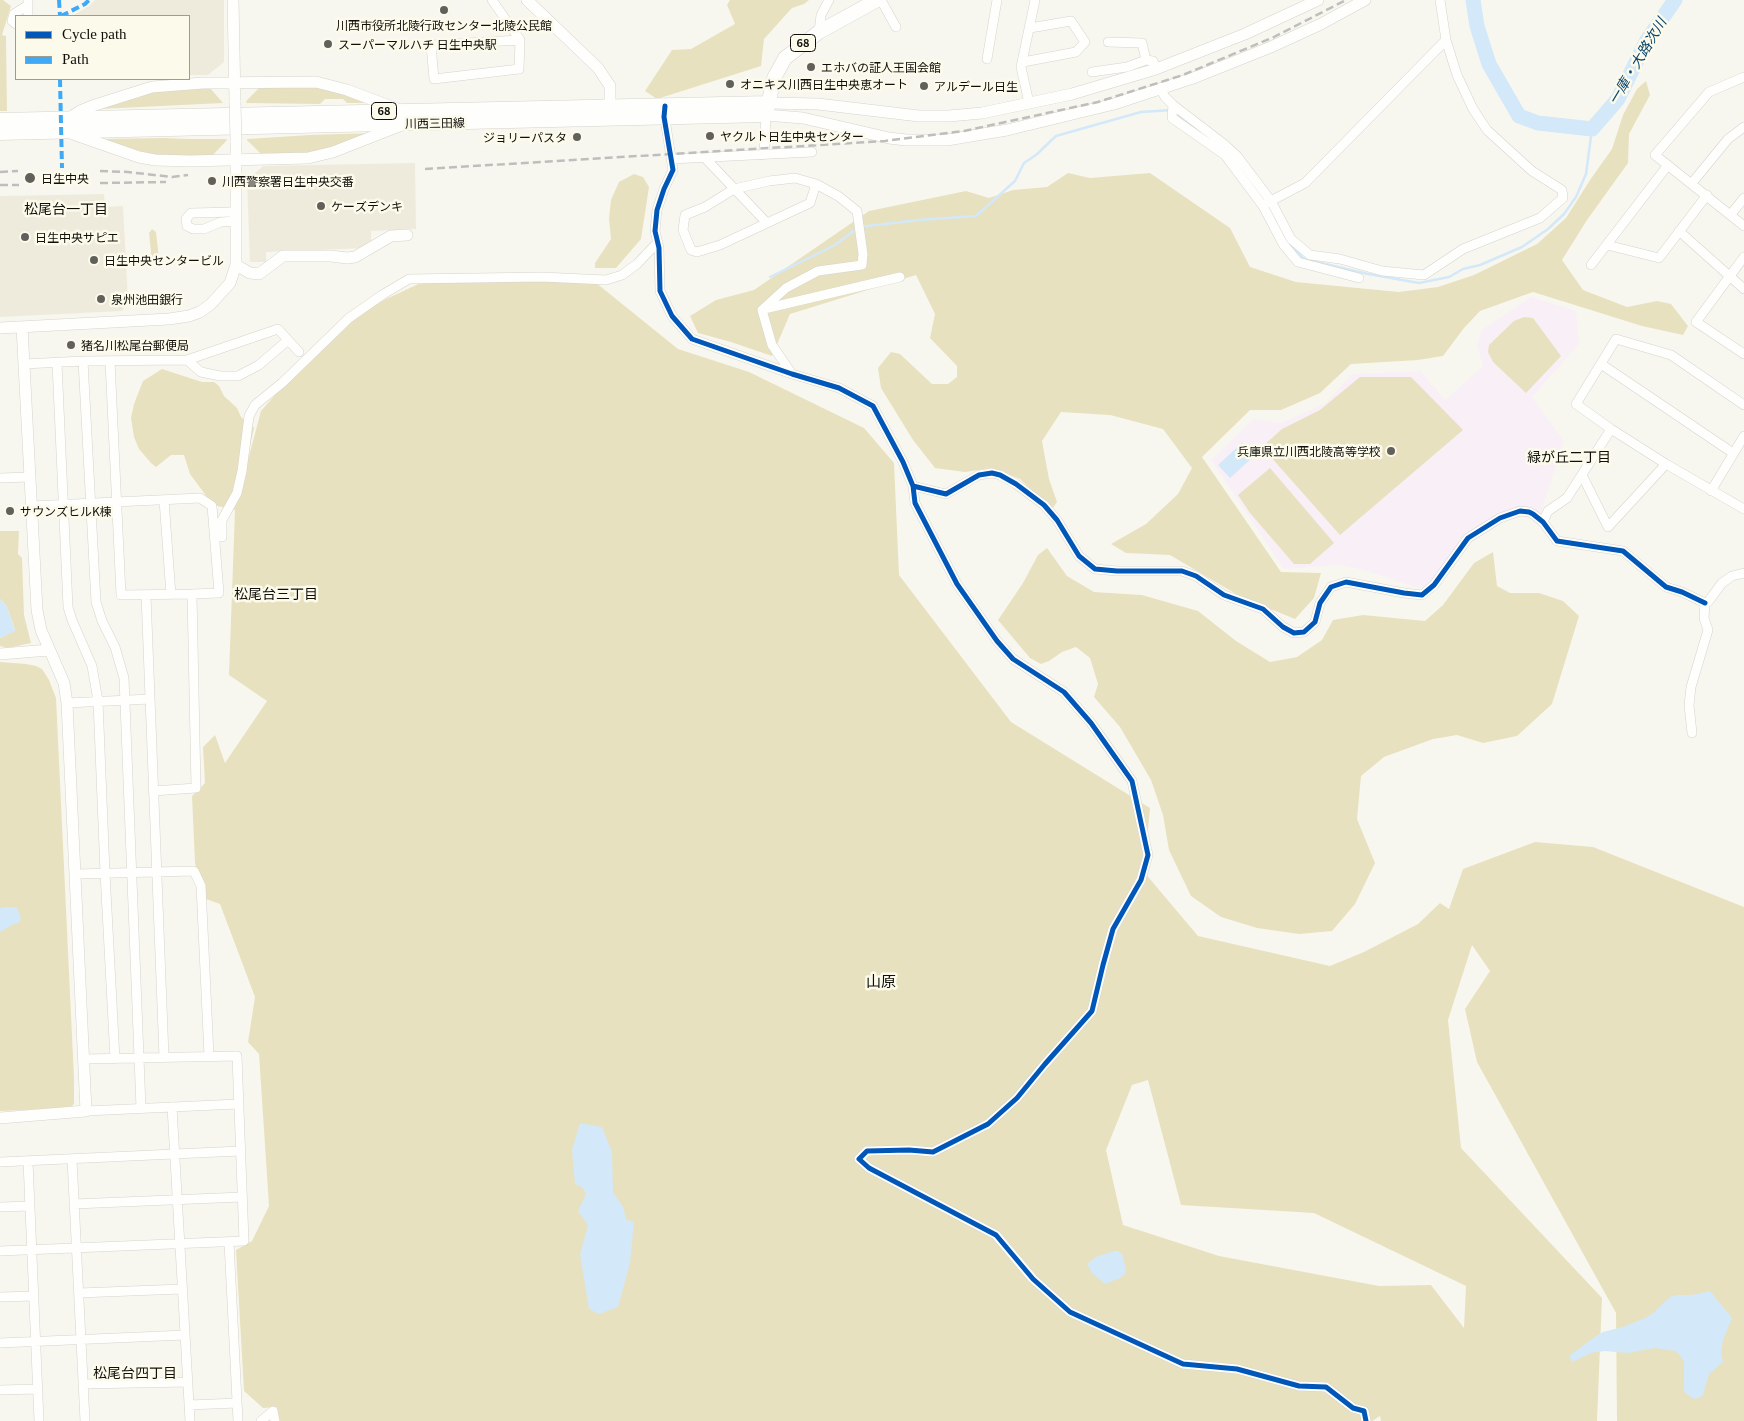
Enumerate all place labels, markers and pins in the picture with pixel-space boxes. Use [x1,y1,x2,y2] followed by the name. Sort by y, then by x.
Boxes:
[438,4,450,16] marker: 川西市役所北陵行政センター北陵公民館
[336,18,552,32] place label: 川西市役所北陵行政センター北陵公民館
[338,37,497,51] place label: スーパーマルハチ 日生中央駅
[322,38,334,50] marker: スーパーマルハチ 日生中央駅
[821,60,941,74] place label: エホバの証人王国会館
[805,61,817,73] marker: エホバの証人王国会館
[740,77,908,91] place label: オニキス川西日生中央恵オート
[724,78,736,90] marker: オニキス川西日生中央恵オート
[934,79,1018,93] place label: アルデール日生
[918,80,930,92] marker: アルデール日生
[720,129,864,143] place label: ヤクルト日生中央センター
[483,130,567,144] place label: ジョリーパスタ
[704,130,716,142] marker: ヤクルト日生中央センター
[571,131,583,143] marker: ジョリーパスタ
[23,171,37,185] marker: 日生中央
[41,171,89,185] place label: 日生中央
[222,174,354,188] place label: 川西警察署日生中央交番
[206,175,218,187] marker: 川西警察署日生中央交番
[331,199,403,213] place label: ケーズデンキ
[315,200,327,212] marker: ケーズデンキ
[35,230,119,244] place label: 日生中央サピエ
[19,231,31,243] marker: 日生中央サピエ
[104,253,224,267] place label: 日生中央センタービル
[88,254,100,266] marker: 日生中央センタービル
[111,292,183,306] place label: 泉州池田銀行
[95,293,107,305] marker: 泉州池田銀行
[81,338,189,352] place label: 猪名川松尾台郵便局
[65,339,77,351] marker: 猪名川松尾台郵便局
[1237,444,1381,458] place label: 兵庫県立川西北陵高等学校
[1385,445,1397,457] marker: 兵庫県立川西北陵高等学校
[20,504,112,518] place label: サウンズヒルK棟
[4,505,16,517] marker: サウンズヒルK棟

